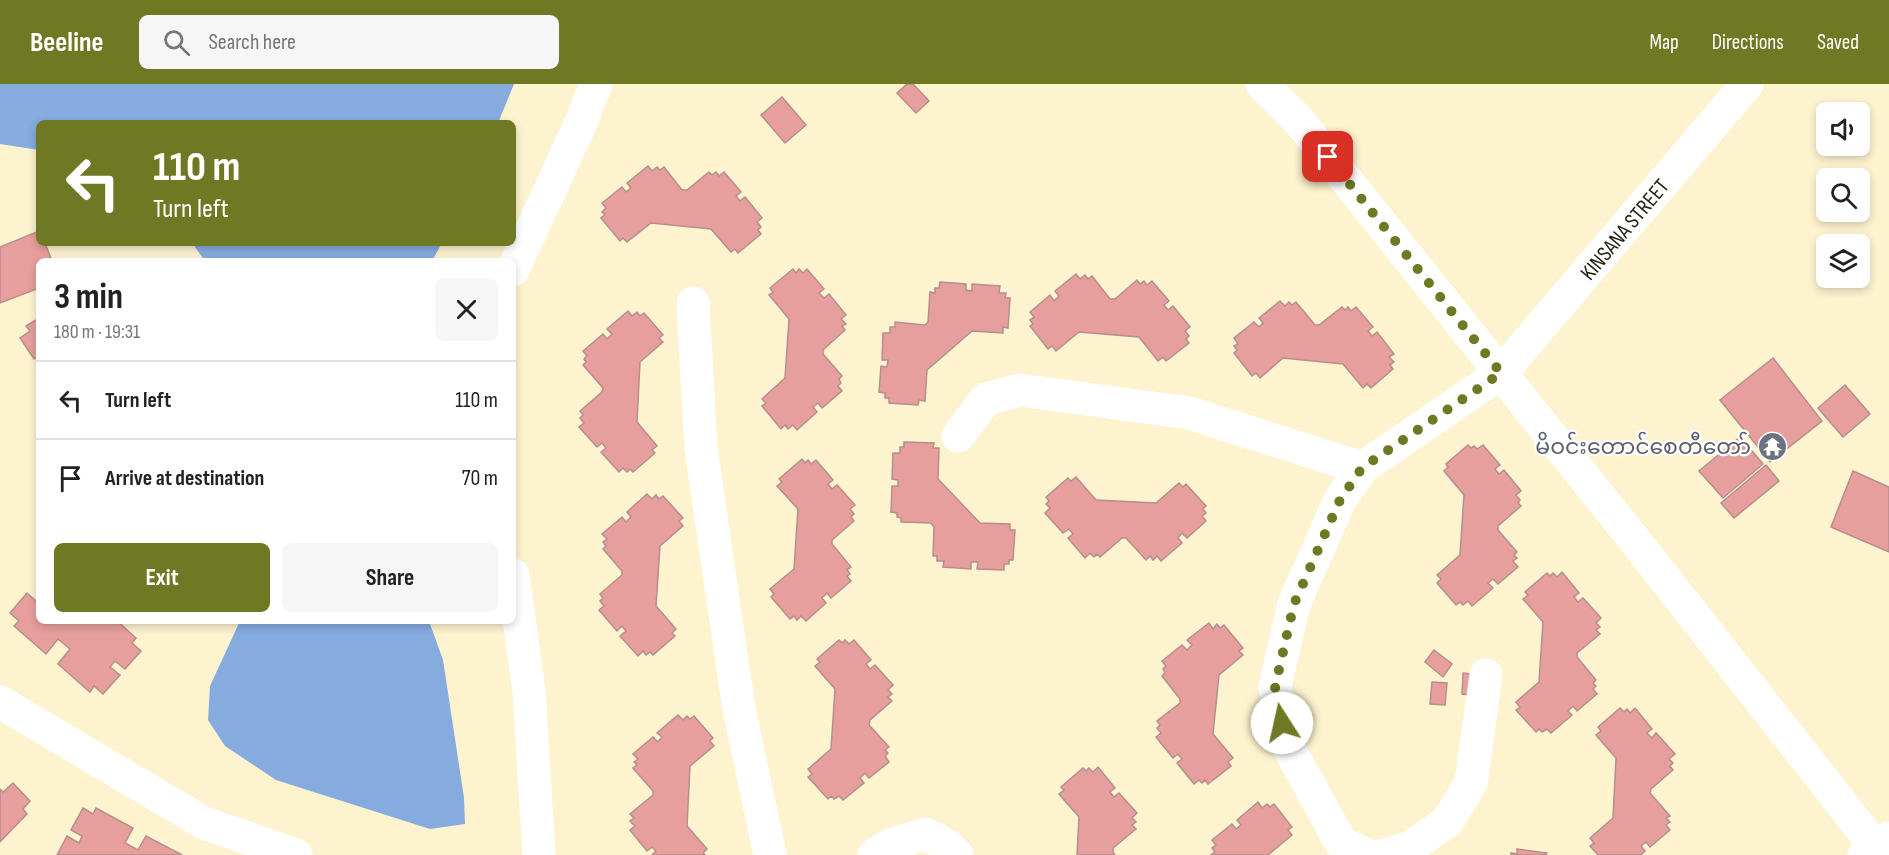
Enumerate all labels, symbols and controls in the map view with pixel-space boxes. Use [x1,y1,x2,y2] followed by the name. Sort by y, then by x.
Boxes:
[139,15,559,69] search box
[30,26,103,59] text: Beeline
[160,26,193,59] icon: search
[208,29,296,56] text: Search here
[1649,30,1679,55] text: Map
[1712,30,1784,55] text: Directions
[1817,30,1859,55] text: Saved
[1816,102,1870,288] map controls
[1816,102,1870,156] button: sound
[1302,131,1353,182] pin
[1311,140,1344,173] icon: arrive
[153,142,240,193] text: 110 m
[54,144,132,222] icon: left
[1816,168,1870,222] button: search
[1575,174,1675,286] street label: KINSANA STREET
[153,193,229,225] text: Turn left
[1816,234,1870,288] button: layers
[54,276,123,319] text: 3 min
[435,278,498,341] button: close
[54,320,140,344] text: 180 m · 19:31
[54,384,87,417] icon: left
[105,387,171,414] text: Turn left
[455,387,498,414] text: 110 m
[1756,430,1788,462] temple icon: မိဝင်းတောင်စေတီတော်
[1535,431,1751,461] place label: မိဝင်းတောင်စေတီတော်
[54,462,87,495] icon: arrive
[105,465,264,492] text: Arrive at destination
[462,465,498,492] text: 70 m
[54,543,270,612] button: Exit
[282,543,498,612] button: Share
[1250,691,1314,755] position arrow

